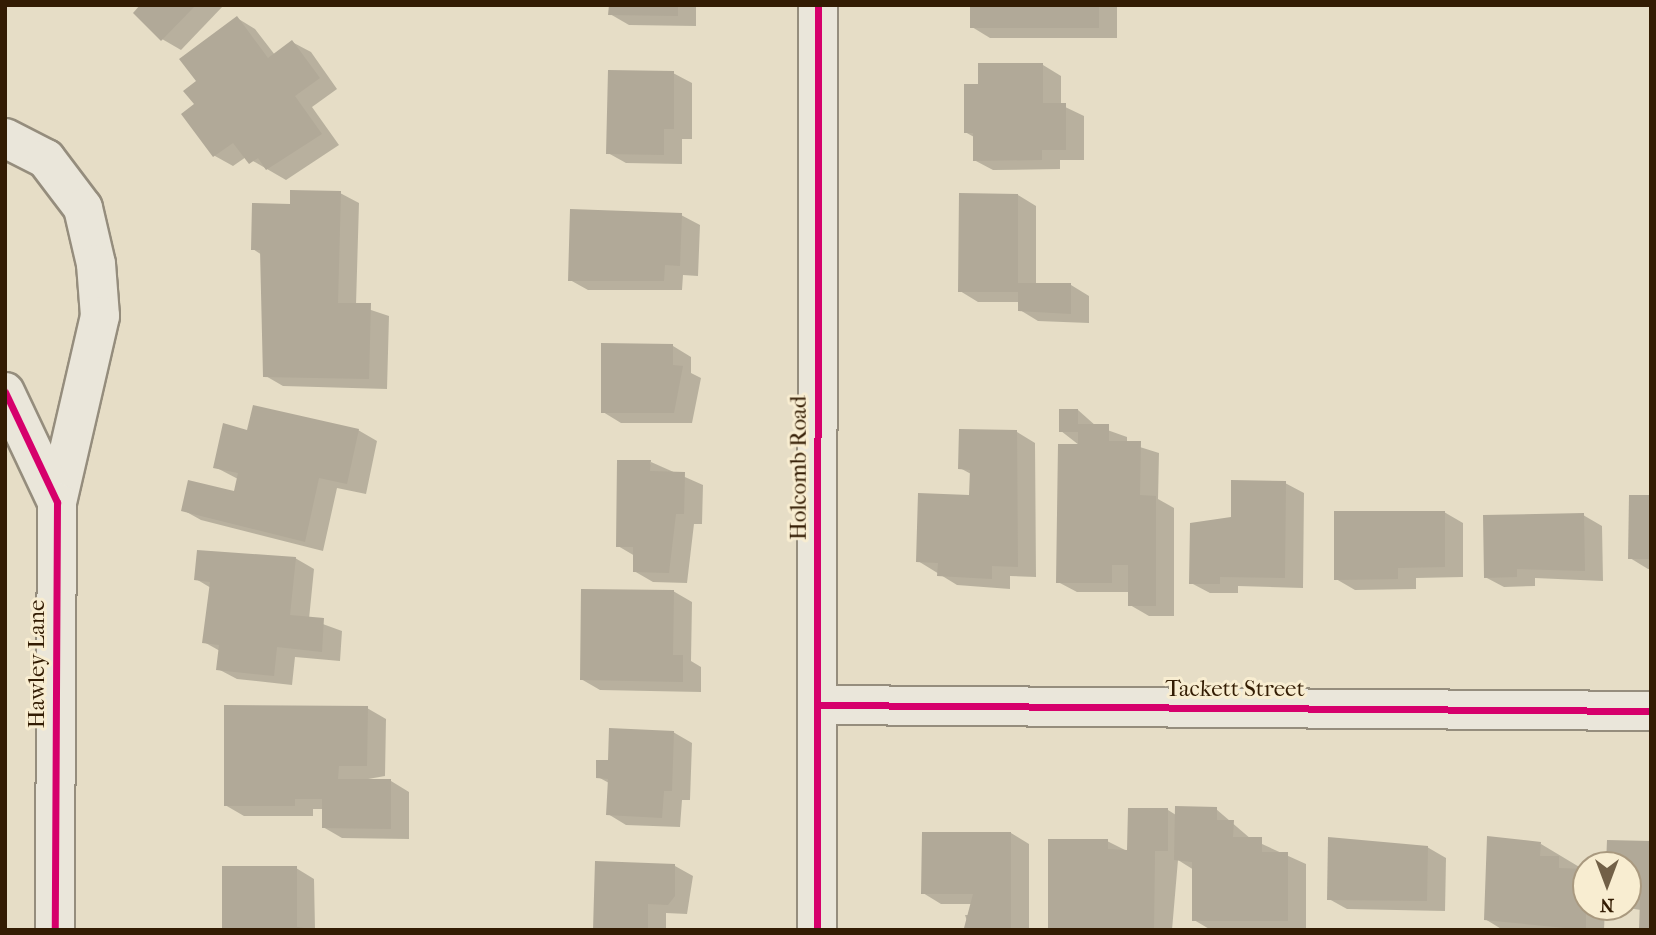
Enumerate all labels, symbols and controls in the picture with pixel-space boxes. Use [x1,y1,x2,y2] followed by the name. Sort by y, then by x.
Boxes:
[785,396,813,540] street label: Holcomb Road
[23,600,51,728] street label: Hawley Lane
[1165,675,1305,703] street label: Tackett Street
[1572,851,1642,921] north arrow
[1600,894,1614,916] text: N

